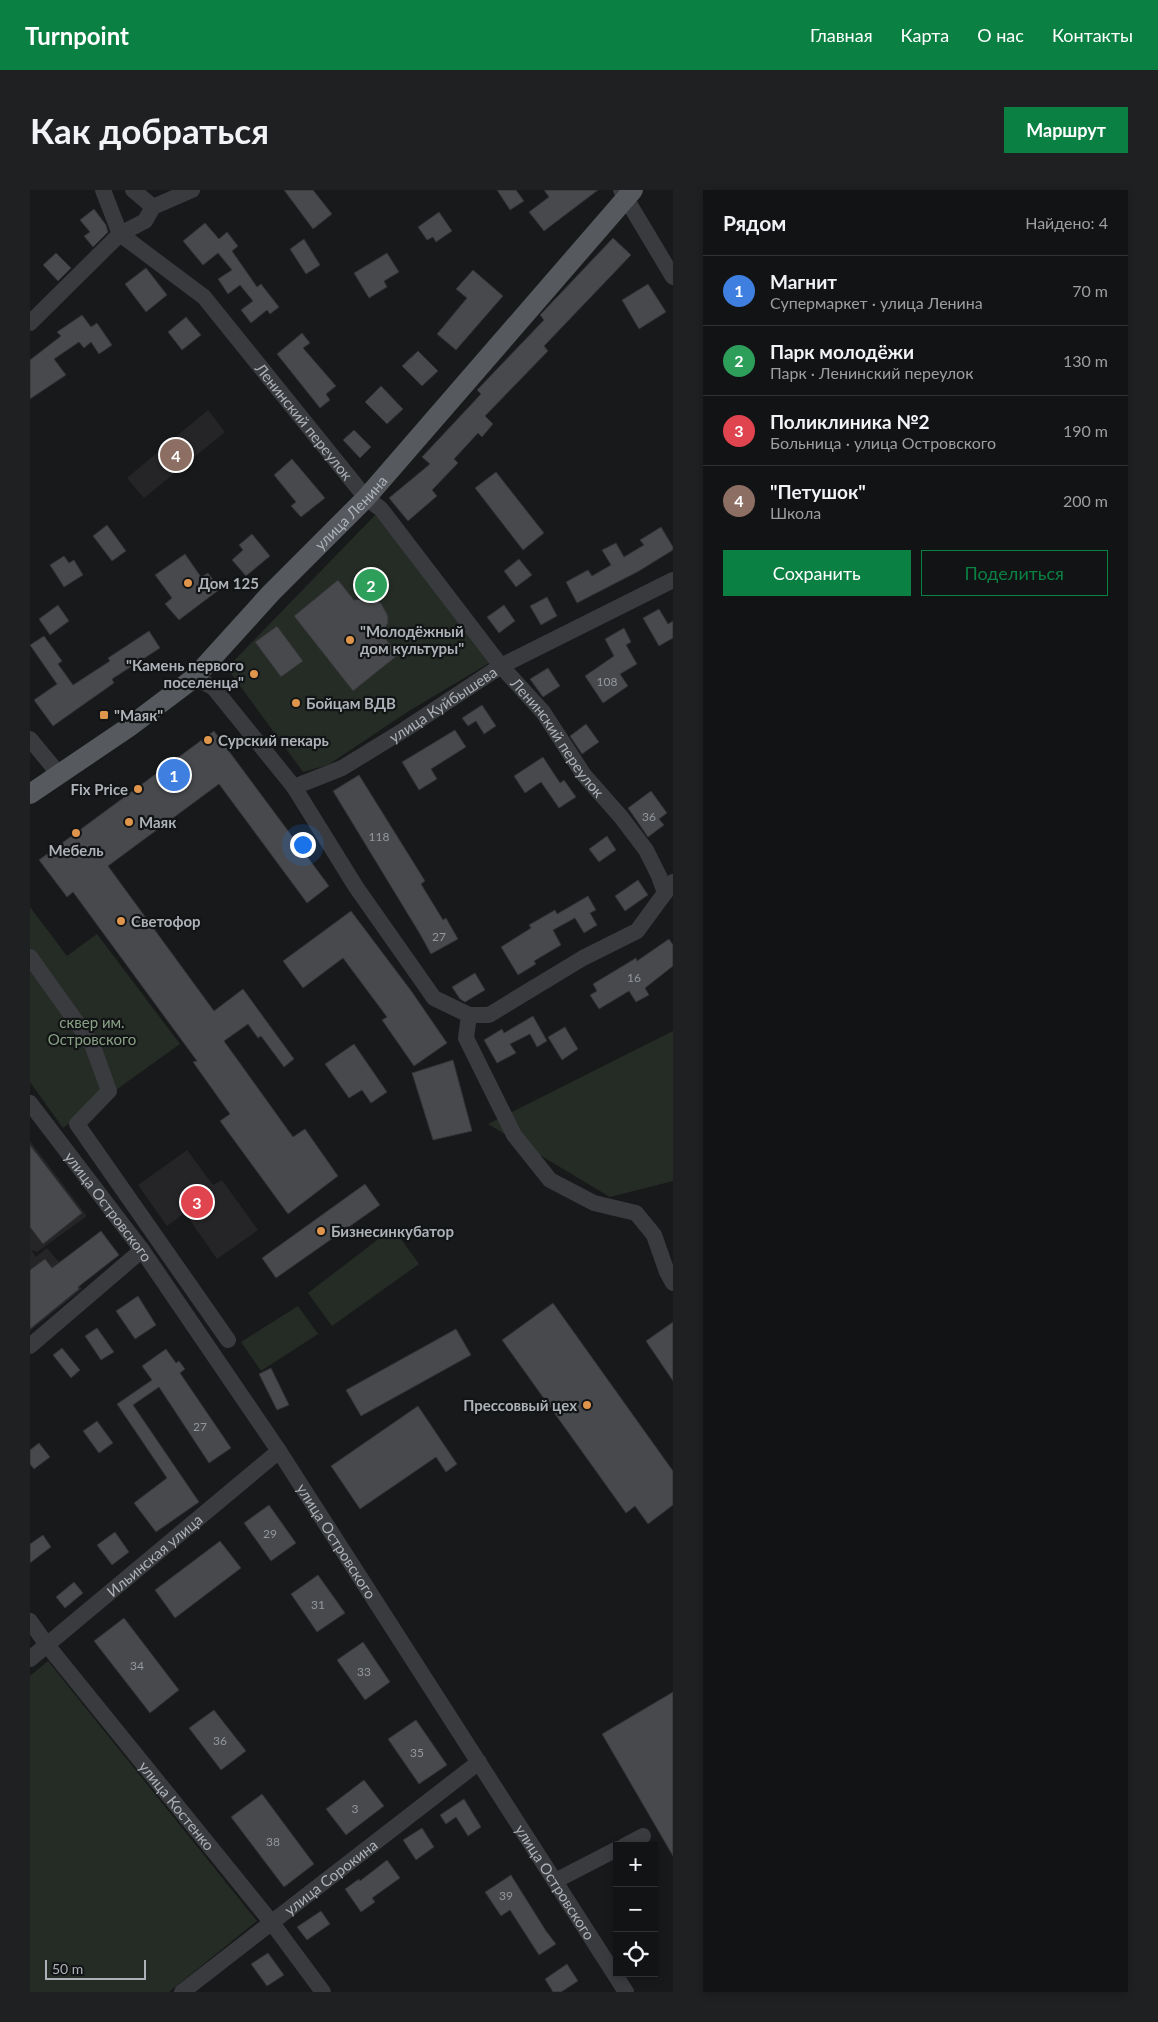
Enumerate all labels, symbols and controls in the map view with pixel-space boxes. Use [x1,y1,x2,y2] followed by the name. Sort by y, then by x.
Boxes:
[25,21,129,50] text: Turnpoint
[810,24,873,46] text: Главная
[901,24,949,46] text: Карта
[977,24,1024,46] text: О нас
[1052,24,1133,46] text: Контакты
[1004,107,1128,153] button: Маршрут
[30,109,269,151] text: Как добраться
[723,210,786,235] text: Рядом
[1025,213,1108,232] text: Найдено: 4
[770,270,837,293] text: Магнит
[734,281,744,300] text: 1
[1072,281,1108,300] text: 70 m
[770,293,983,312] text: Супермаркет · улица Ленина
[770,340,914,363] text: Парк молодёжи
[734,351,744,370] text: 2
[1063,351,1108,370] text: 130 m
[251,359,357,484] street label: Ленинский переулок
[770,363,973,382] text: Парк · Ленинский переулок
[770,410,930,433] text: Поликлиника №2
[734,421,744,440] text: 3
[1063,421,1108,440] text: 190 m
[770,433,996,452] text: Больница · улица Островского
[160,436,192,474] pin: 4
[311,472,391,553] street label: улица Ленина
[770,480,866,503] text: "Петушок"
[734,491,744,510] text: 4
[1063,491,1108,510] text: 200 m
[770,503,821,522] text: Школа
[723,550,911,596] button: Сохранить
[921,550,1108,596] button: Поделиться
[355,566,387,604] pin: 2
[198,574,259,592] place label: Дом 125
[182,577,194,589] marker: Дом 125
[360,622,464,657] place label: "Молодёжный дом культуры"
[344,634,356,646] marker: "Молодёжный дом культуры"
[126,656,244,691] place label: "Камень первого поселенца"
[386,662,500,746] street label: улица Куйбышева
[248,668,260,680] marker: "Камень первого поселенца"
[507,673,608,801] street label: Ленинский переулок
[597,674,617,689] house number: 108
[306,694,396,712] place label: Бойцам ВДВ
[290,697,302,709] marker: Бойцам ВДВ
[114,706,163,724] place label: "Маяк"
[98,709,110,721] marker: "Маяк"
[218,731,329,749] place label: Сурский пекарь
[202,734,214,746] marker: Сурский пекарь
[158,756,190,794] pin: 1
[71,780,128,798] place label: Fix Price
[132,783,144,795] marker: Fix Price
[642,809,656,824] house number: 36
[139,813,177,831] place label: Maяк
[123,816,135,828] marker: Maяк
[70,827,82,839] marker: Мебель
[369,829,389,844] house number: 118
[290,832,316,858] your location
[48,841,104,859] place label: Мебель
[131,912,201,930] place label: Светофор
[115,915,127,927] marker: Светофор
[432,929,446,944] house number: 27
[627,970,641,985] house number: 16
[48,1013,136,1048] park label: сквер им. Островского
[61,1148,156,1265] street label: улица Островского
[181,1183,213,1221] pin: 3
[331,1222,454,1240] place label: Бизнесинкубатор
[315,1225,327,1237] marker: Бизнесинкубатор
[463,1396,577,1414] place label: Прессоввый цех
[581,1399,593,1411] marker: Прессоввый цех
[193,1419,207,1434] house number: 27
[293,1480,380,1602] street label: улица Островского
[103,1510,206,1600] street label: Ильинская улица
[263,1526,277,1541] house number: 29
[311,1597,325,1612] house number: 31
[130,1658,144,1673] house number: 34
[357,1664,371,1679] house number: 33
[213,1733,227,1748] house number: 36
[410,1745,424,1760] house number: 35
[135,1757,218,1854] street label: улица Костенко
[352,1801,359,1816] house number: 3
[512,1821,599,1943] street label: улица Островского
[266,1834,280,1849] house number: 38
[281,1835,381,1918] street label: улица Сорокина
[613,1842,658,1977] map controls
[613,1842,658,1887] button: +
[613,1887,658,1932] button: −
[499,1888,513,1903] house number: 39
[613,1932,658,1977] button: locate
[45,1957,146,1980] scale bar
[52,1960,83,1977] text: 50 m

